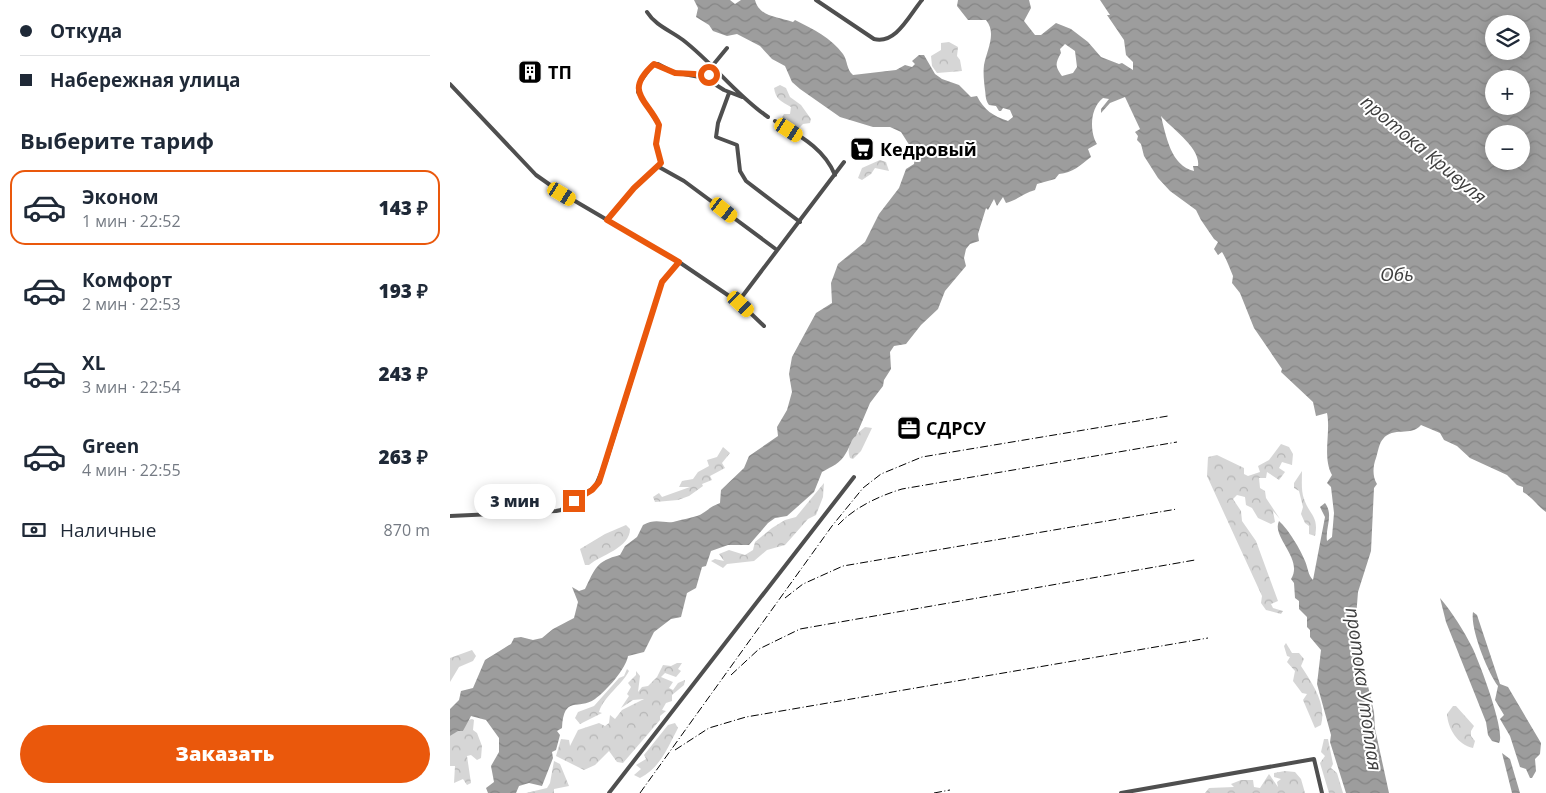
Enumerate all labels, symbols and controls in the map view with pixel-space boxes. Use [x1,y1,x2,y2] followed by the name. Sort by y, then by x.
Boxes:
[1485,15,1530,170] map controls
[1485,15,1530,60] button: layers
[50,18,122,44] text: Откуда
[517,59,543,85] building icon: ТП
[548,60,572,84] place label: ТП
[698,64,720,86] route start
[50,67,240,93] text: Набережная улица
[1485,70,1530,115] button: +
[1356,89,1492,209] water label: протока Кривуля
[772,116,805,144] car
[20,125,214,155] text: Выберите тариф
[1485,125,1530,170] button: −
[849,136,875,162] supermarket icon: Кедровый
[880,137,977,161] place label: Кедровый
[545,180,578,208] car
[82,184,159,210] text: Эконом
[22,185,67,230] icon: car
[379,195,428,221] text: 143 ₽
[707,195,740,225] car
[82,210,181,232] text: 1 мин · 22:52
[1380,261,1414,287] water label: Обь
[82,267,172,293] text: Комфорт
[22,268,67,313] icon: car
[379,278,428,304] text: 193 ₽
[724,288,757,320] car
[82,293,181,315] text: 2 мин · 22:53
[82,350,105,376] text: XL
[22,351,67,396] icon: car
[379,361,428,387] text: 243 ₽
[82,376,181,398] text: 3 мин · 22:54
[896,415,922,441] office icon: СДРСУ
[926,416,986,440] place label: СДРСУ
[82,433,139,459] text: Green
[22,434,67,479] icon: car
[379,444,428,470] text: 263 ₽
[82,459,181,481] text: 4 мин · 22:55
[474,484,556,518] callout: 3 мин
[490,490,540,512] text: 3 мин
[563,490,585,512] route end
[20,516,48,544] icon: cash
[60,517,156,543] text: Наличные
[384,519,430,541] text: 870 m
[1340,606,1388,772] water label: протока Утоплая
[20,725,430,783] button: Заказать

